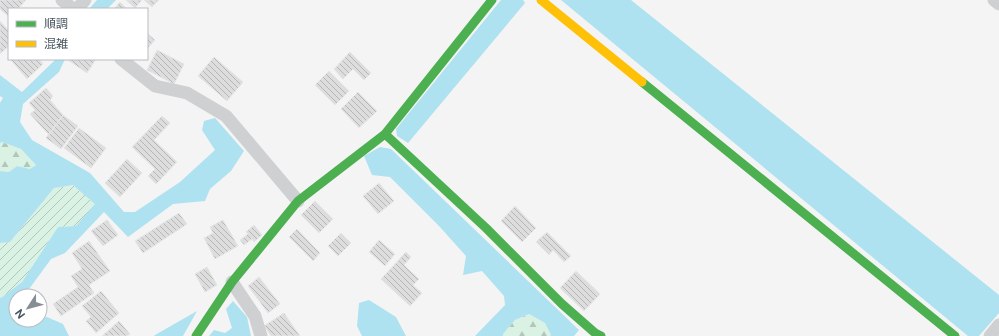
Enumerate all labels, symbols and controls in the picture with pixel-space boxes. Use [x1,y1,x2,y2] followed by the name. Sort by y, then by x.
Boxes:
[8,8,148,60] legend
[44,17,68,31] text: 順調
[44,37,68,51] text: 混雑
[8,288,48,328] north arrow
[13,307,27,321] text: N

